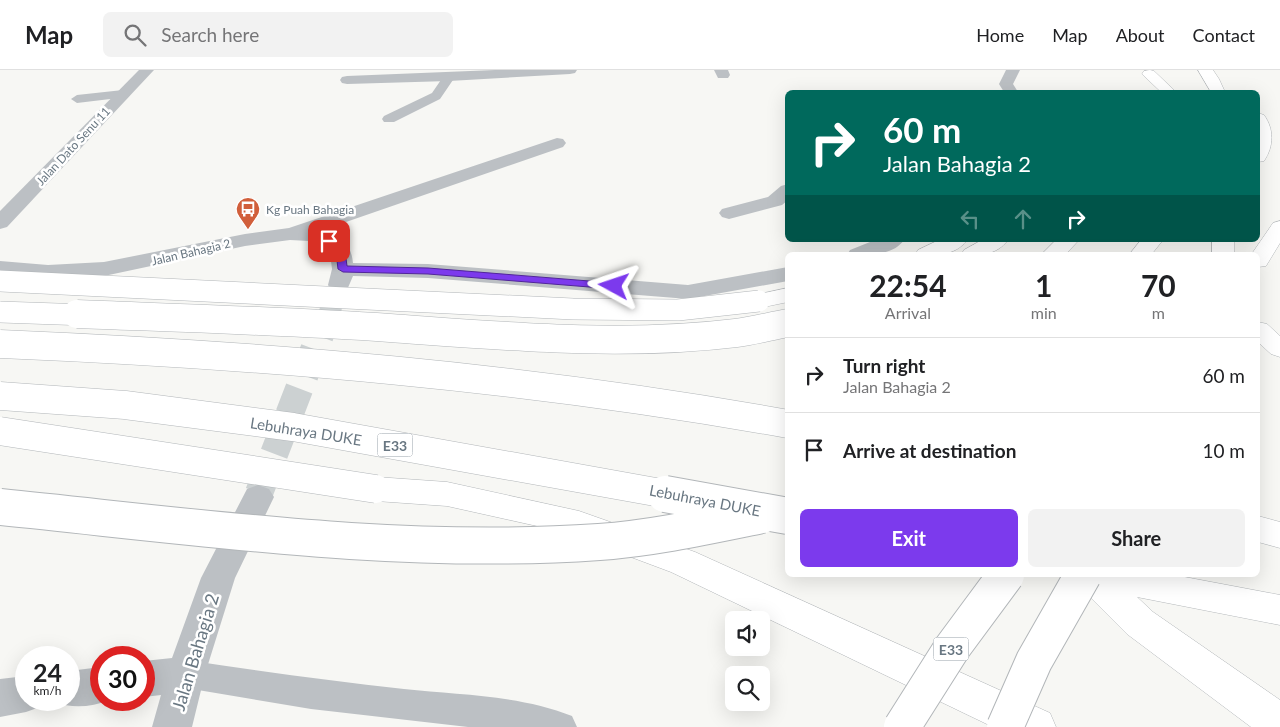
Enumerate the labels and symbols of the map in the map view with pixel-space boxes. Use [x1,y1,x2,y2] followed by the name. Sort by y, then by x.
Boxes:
[33,104,113,188] street label: Jalan Dato Senu 11
[235,196,261,230] bus stop icon: Kg Puah Bahagia
[266,202,354,217] place label: Kg Puah Bahagia
[308,220,350,262] pin
[150,236,232,268] street label: Jalan Bahagia 2
[587,259,639,311] position arrow
[249,413,363,449] street label: Lebuhraya DUKE
[378,434,412,456] road number: E33
[648,480,762,520] street label: Lebuhraya DUKE
[167,591,223,713] street label: Jalan Bahagia 2
[934,638,968,660] road number: E33
[90,646,155,711] speed limit sign: 30

